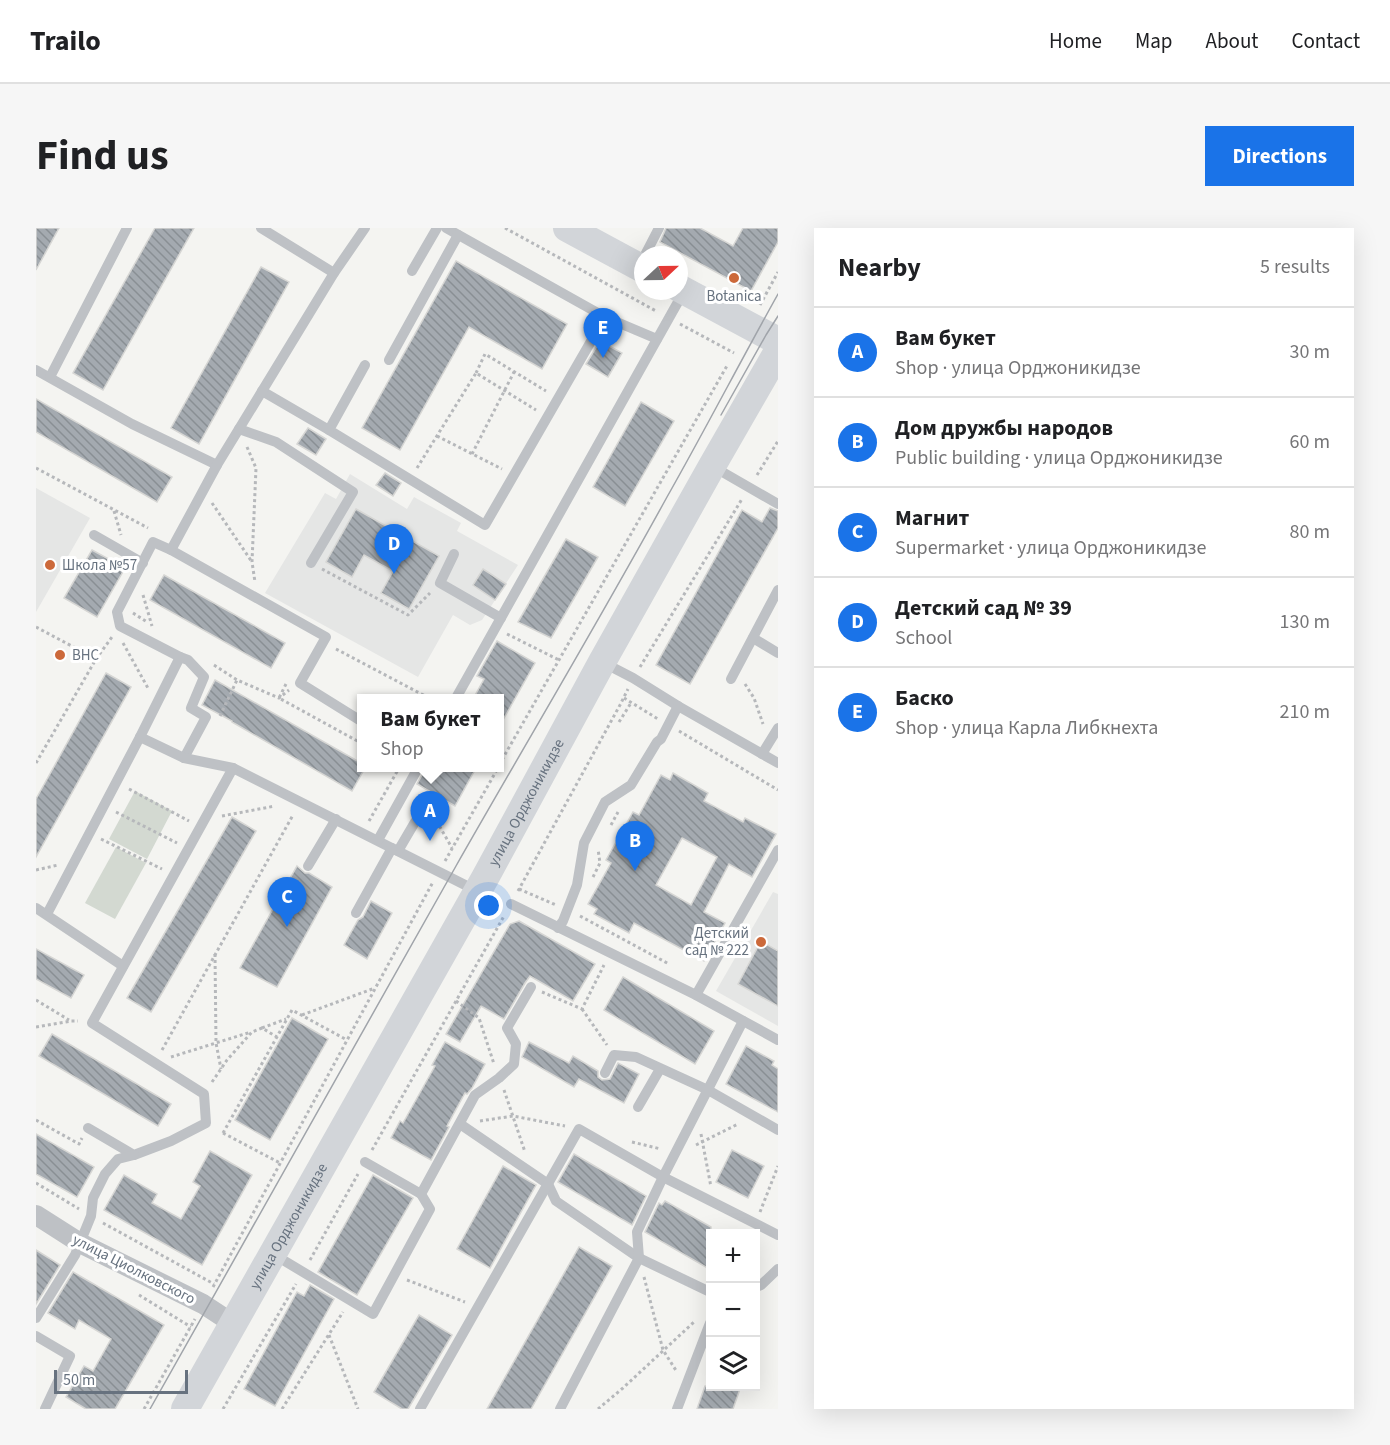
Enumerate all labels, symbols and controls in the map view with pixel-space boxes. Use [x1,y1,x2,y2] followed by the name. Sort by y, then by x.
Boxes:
[30,21,101,61] text: Trailo
[1049,26,1102,56] text: Home
[1135,26,1173,56] text: Map
[1206,26,1258,56] text: About
[1291,26,1360,56] text: Contact
[36,126,169,186] text: Find us
[1205,126,1354,186] button: Directions
[634,246,688,300] north arrow
[838,249,921,286] text: Nearby
[1260,253,1330,281] text: 5 results
[727,271,741,285] marker: Botanica
[706,286,762,307] place label: Botanica
[584,308,622,358] pin: E
[895,322,996,354] text: Вам букет
[852,338,863,366] text: A
[1290,338,1330,366] text: 30 m
[895,354,1141,382] text: Shop · улица Орджоникидзе
[895,412,1113,444] text: Дом дружбы народов
[851,428,864,456] text: B
[1290,428,1330,456] text: 60 m
[895,444,1223,472] text: Public building · улица Орджоникидзе
[895,502,969,534] text: Магнит
[852,518,863,546] text: C
[1290,518,1330,546] text: 80 m
[374,524,414,574] pin: D
[895,534,1206,562] text: Supermarket · улица Орджоникидзе
[62,555,137,576] place label: Школа №57
[43,558,57,572] marker: Школа №57
[895,592,1072,624] text: Детский сад № 39
[851,608,864,636] text: D
[1280,608,1330,636] text: 130 m
[895,624,952,652] text: School
[72,645,100,666] place label: ВНС
[53,648,67,662] marker: ВНС
[895,682,954,714] text: Баско
[357,694,504,772] popup
[852,698,863,726] text: E
[1280,698,1330,726] text: 210 m
[380,703,481,735] text: Вам букет
[895,714,1158,742] text: Shop · улица Карла Либкнехта
[380,735,424,763] text: Shop
[483,735,570,870] street label: улица Орджоникидзе
[410,792,450,841] pin: A
[616,822,654,871] pin: B
[268,878,306,927] pin: C
[474,891,503,920] your location
[685,923,749,961] place label: Детский сад № 222
[754,935,768,949] marker: Детский сад № 222
[245,1159,333,1293] street label: улица Орджоникидзе
[69,1229,199,1310] street label: улица Циолковского
[706,1229,760,1391] map controls
[706,1229,760,1283] button: +
[706,1283,760,1337] button: −
[706,1337,760,1391] button: layers
[54,1367,188,1394] scale bar
[63,1369,95,1391] text: 50 m

